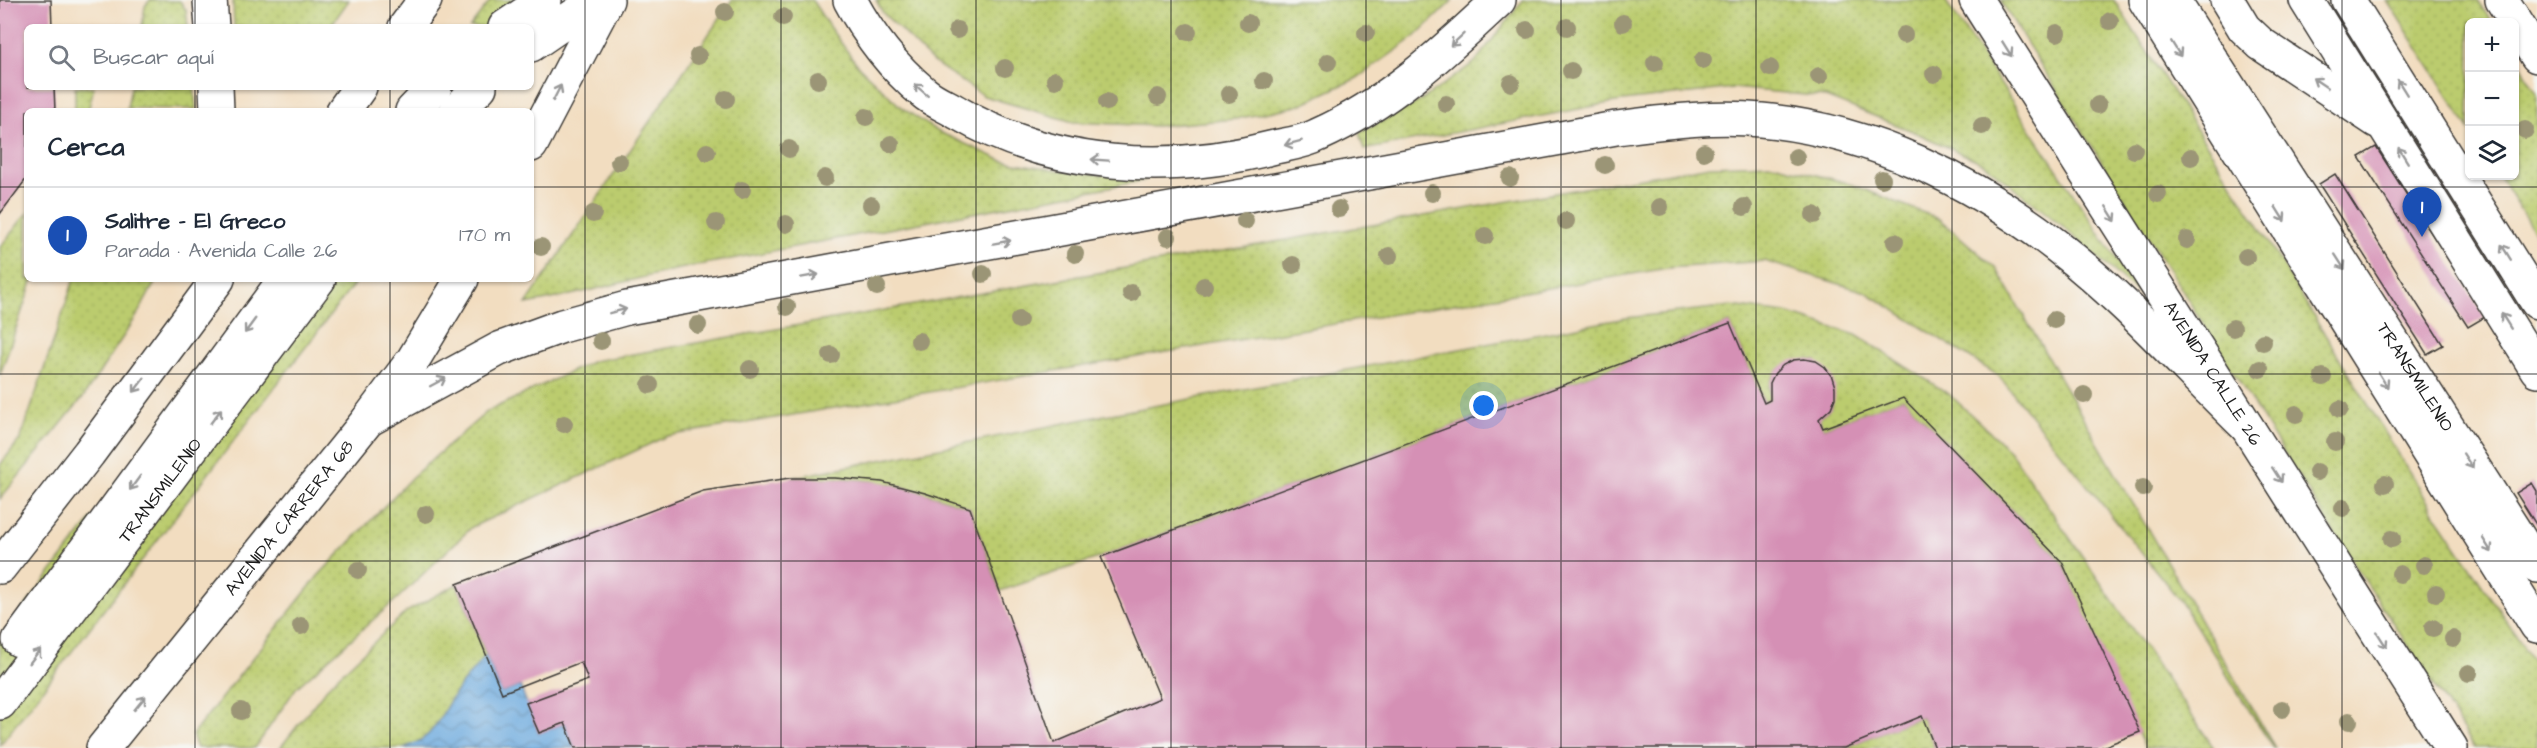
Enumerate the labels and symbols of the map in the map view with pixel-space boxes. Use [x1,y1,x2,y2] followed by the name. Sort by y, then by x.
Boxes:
[1449,33,1464,47] one-way arrow
[2001,41,2013,57] one-way arrow
[2170,41,2183,58] one-way arrow
[2312,77,2328,89] one-way arrow
[2396,79,2408,96] one-way arrow
[913,83,929,96] one-way arrow
[552,84,564,102] one-way arrow
[1284,137,1303,149] one-way arrow
[2397,147,2409,164] one-way arrow
[1091,154,1111,165] one-way arrow
[2402,188,2442,237] pin: 1
[2106,205,2118,222] one-way arrow
[2274,206,2287,223] one-way arrow
[992,236,1012,247] one-way arrow
[2499,244,2511,261] one-way arrow
[2334,253,2346,270] one-way arrow
[800,270,820,281] one-way arrow
[2157,296,2268,450] street label: AVENIDA CALLE 26
[609,304,628,316] one-way arrow
[2500,313,2512,330] one-way arrow
[244,318,257,334] one-way arrow
[2371,318,2459,437] street label: TRANSMILENIO
[2378,371,2390,388] one-way arrow
[429,376,446,388] one-way arrow
[133,377,145,393] one-way arrow
[1469,391,1498,420] your location
[209,409,222,425] one-way arrow
[113,433,208,548] street label: TRANSMILENIO
[219,435,360,601] street label: AVENIDA CARRERA 68
[2463,452,2475,469] one-way arrow
[2271,466,2283,483] one-way arrow
[128,475,141,491] one-way arrow
[2481,536,2493,553] one-way arrow
[2376,631,2388,647] one-way arrow
[29,648,42,664] one-way arrow
[133,695,146,711] one-way arrow

